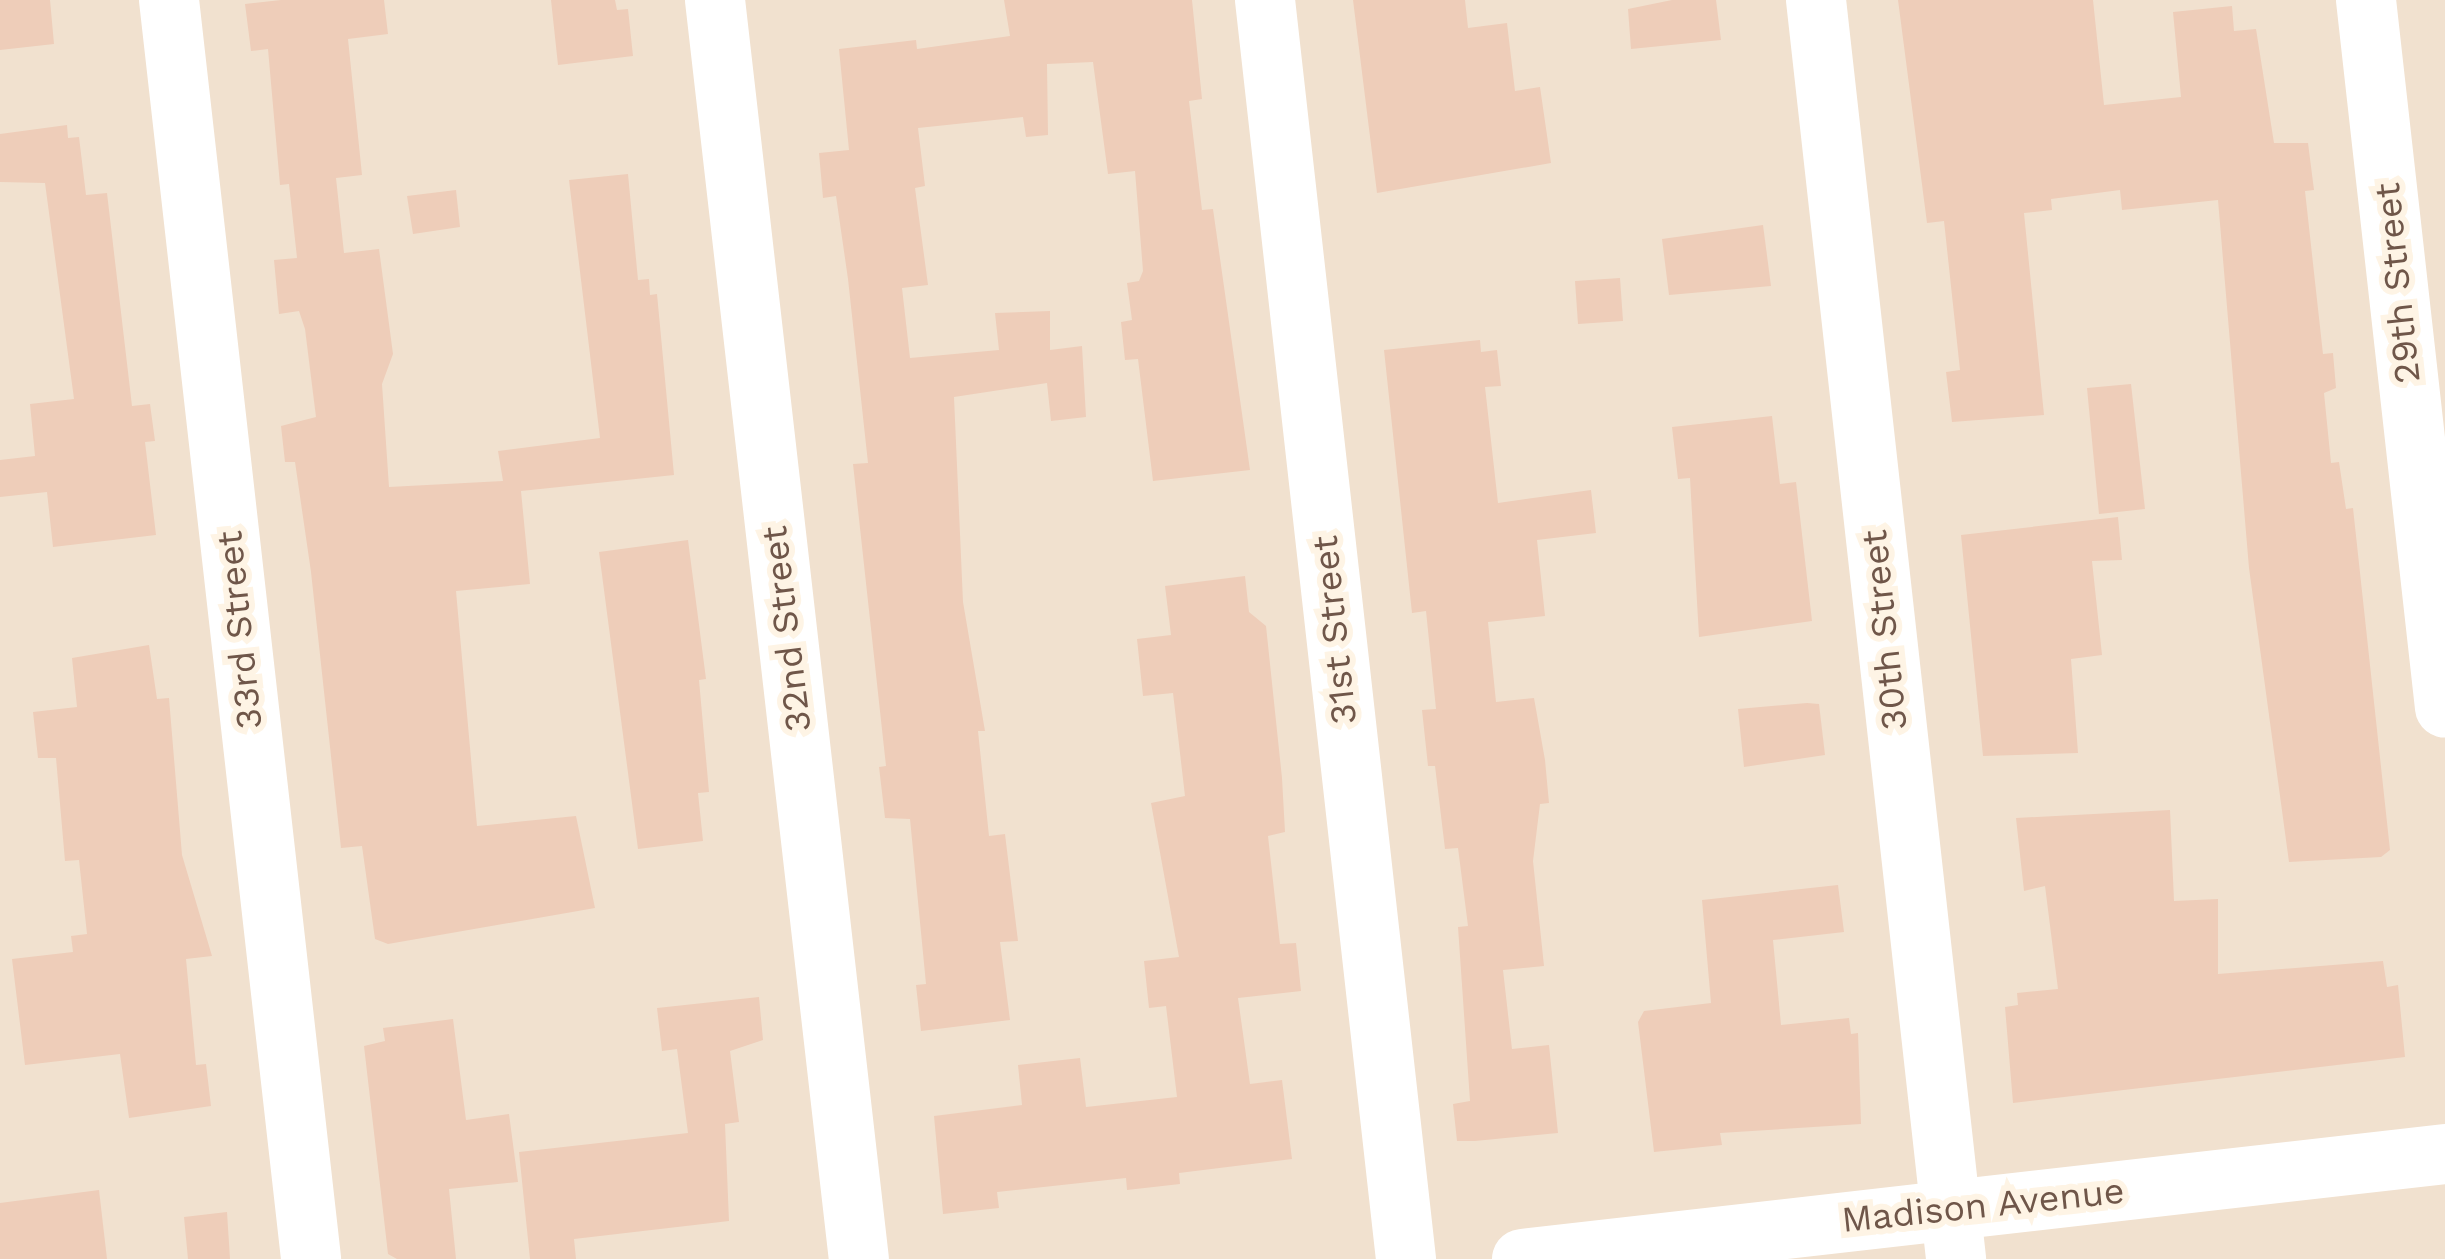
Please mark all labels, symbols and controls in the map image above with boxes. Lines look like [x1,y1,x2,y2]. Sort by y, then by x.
street label: 29th Street [2366,181,2430,385]
street label: 32nd Street [753,523,821,735]
street label: 30th Street [1853,528,1917,732]
street label: 33rd Street [208,529,272,731]
street label: 31st Street [1304,533,1366,727]
street label: Madison Avenue [1839,1170,2127,1242]

